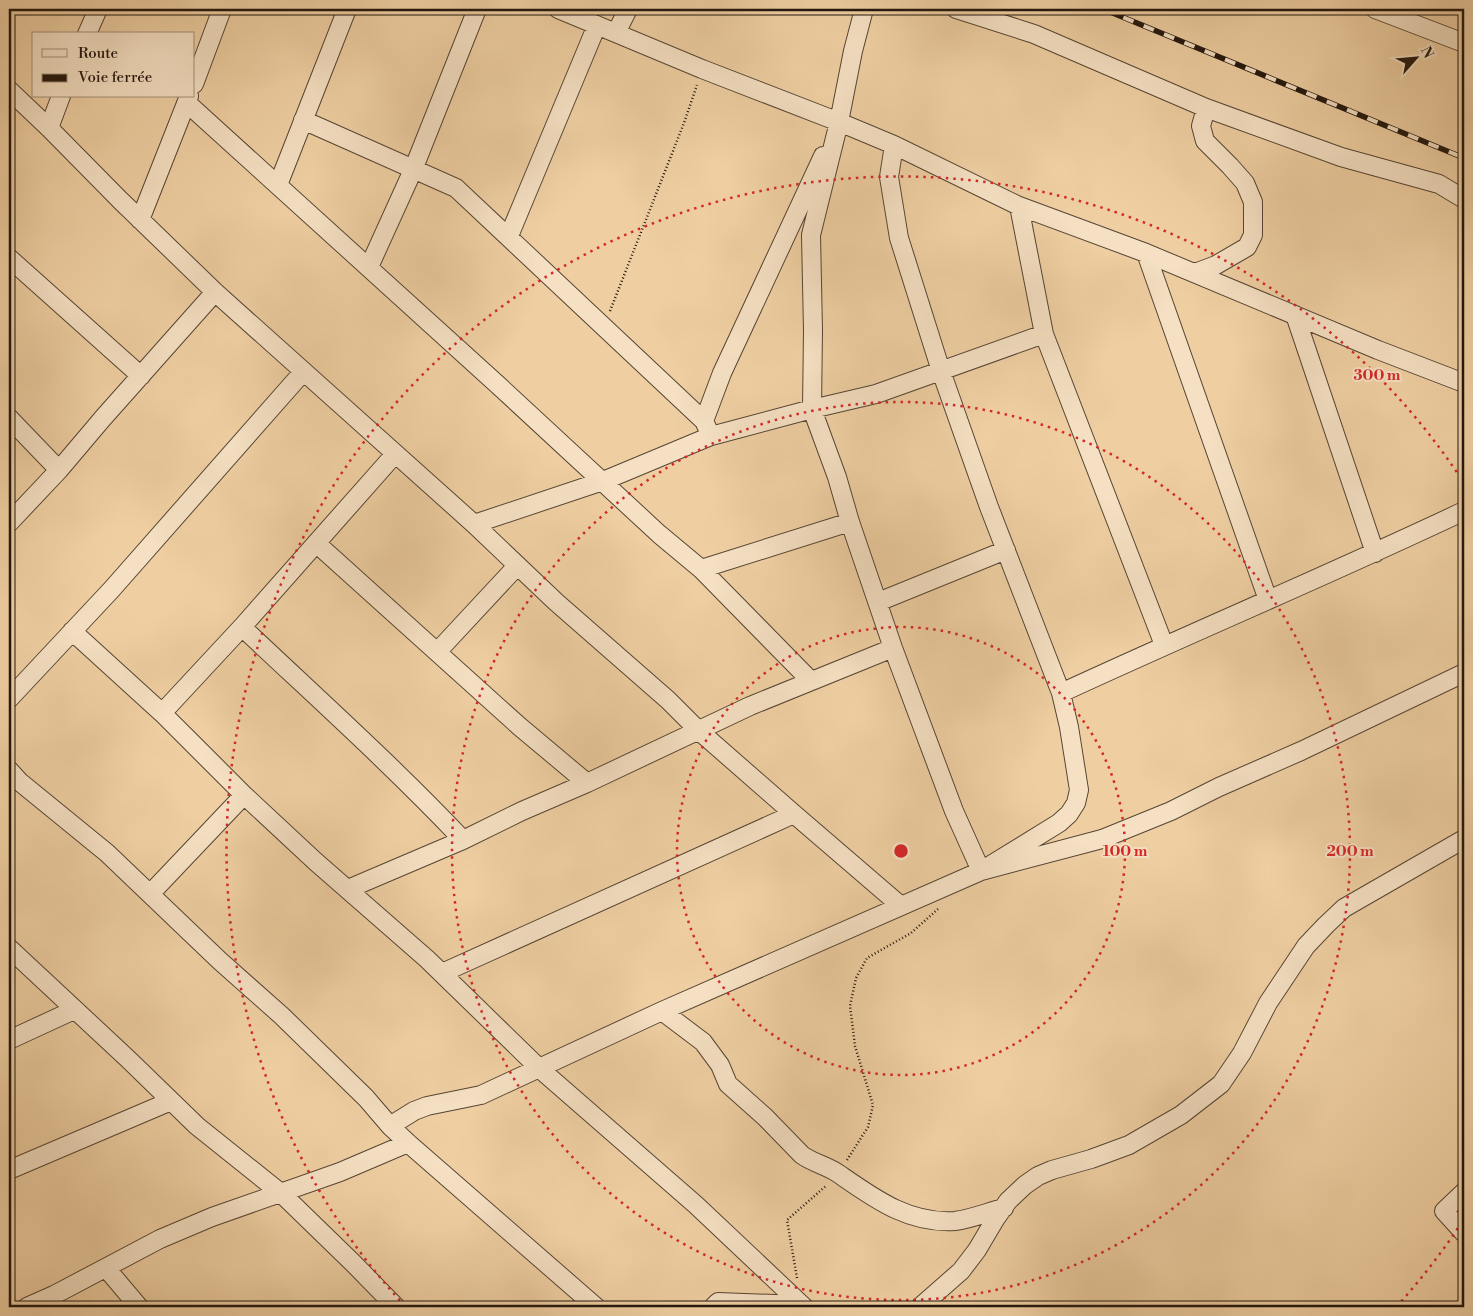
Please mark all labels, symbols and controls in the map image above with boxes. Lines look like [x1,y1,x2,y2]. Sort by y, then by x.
legend [32,32,195,98]
north arrow [1390,32,1440,82]
text: Route [78,44,118,63]
text: N [1416,44,1437,62]
text: Voie ferrée [77,68,152,87]
text: 300 m [1354,366,1401,385]
centre of rings [892,842,910,860]
text: 100 m [1103,842,1148,861]
text: 200 m [1326,842,1374,861]

